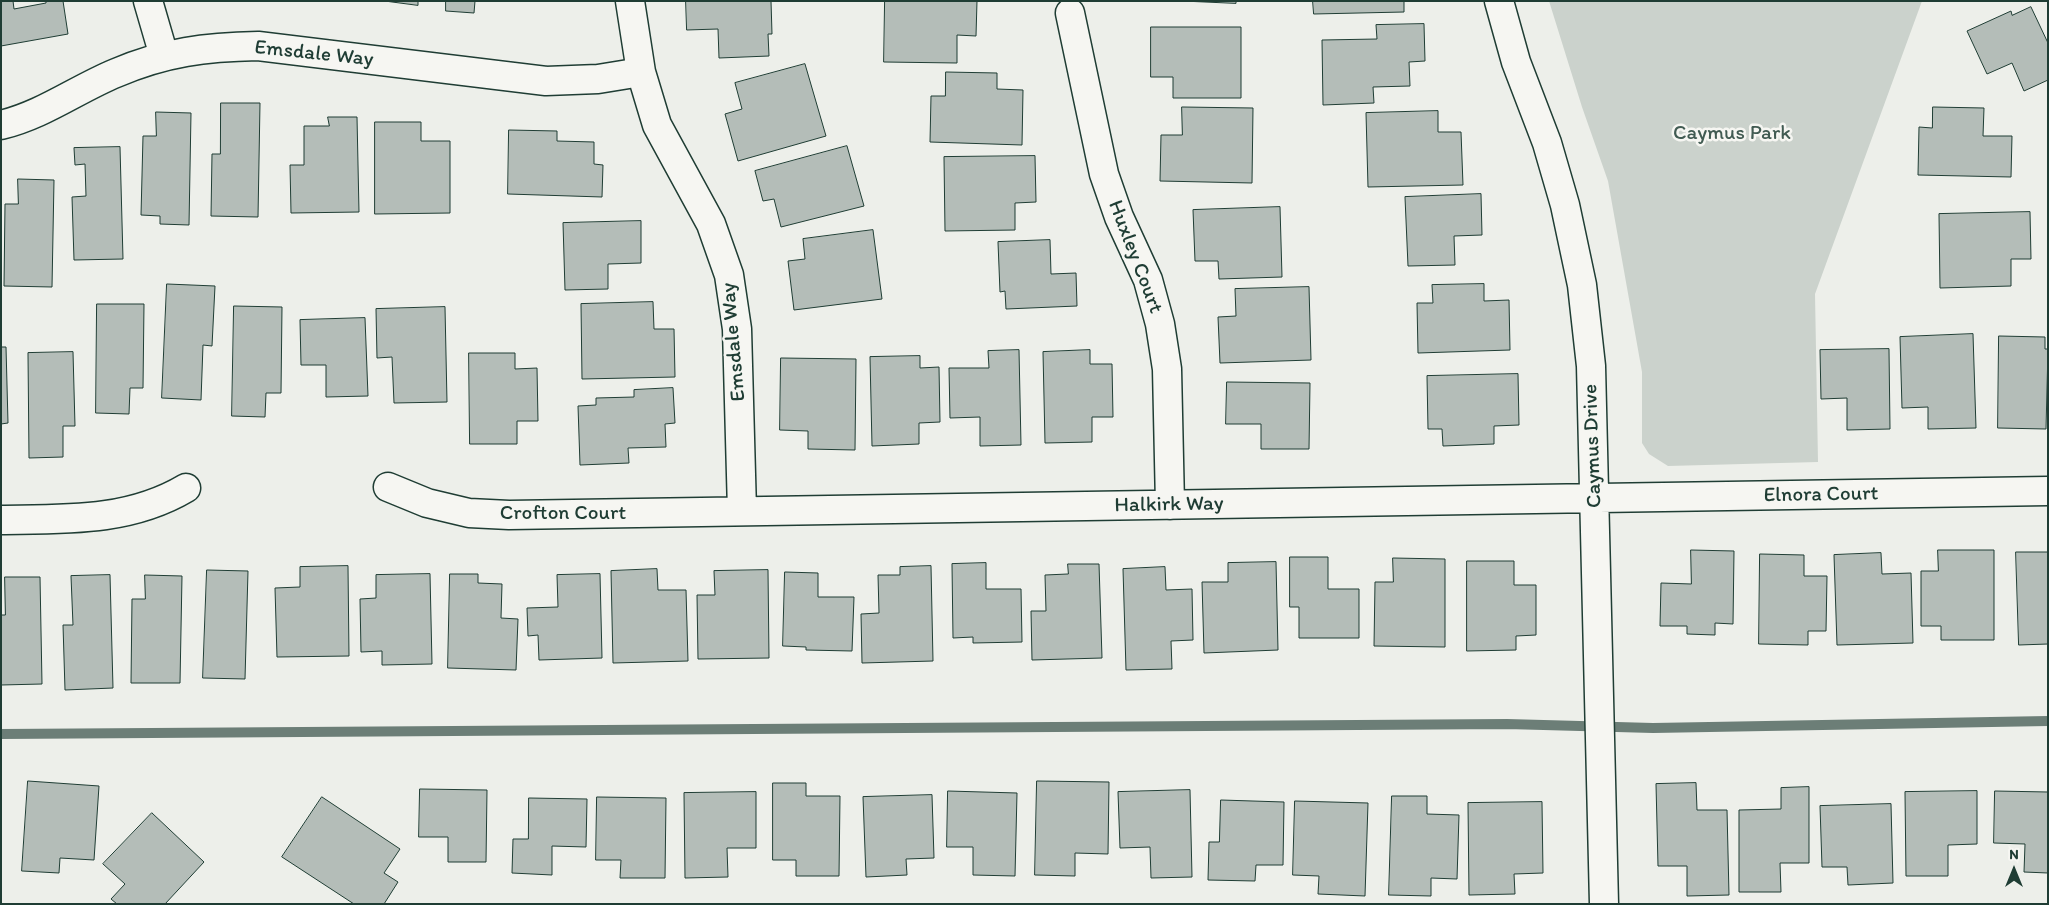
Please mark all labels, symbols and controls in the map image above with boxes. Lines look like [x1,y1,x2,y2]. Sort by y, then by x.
street label: Emsdale Way [253,35,375,73]
park label: Caymus Park [1673,121,1791,147]
street label: Huxley Court [1102,197,1168,317]
street label: Emsdale Way [716,281,752,403]
street label: Caymus Drive [1578,384,1608,508]
street label: Elnora Court [1763,481,1879,509]
street label: Halkirk Way [1114,491,1224,519]
street label: Crofton Court [500,501,626,527]
north arrow [1989,845,2039,895]
text: N [2009,846,2019,863]

